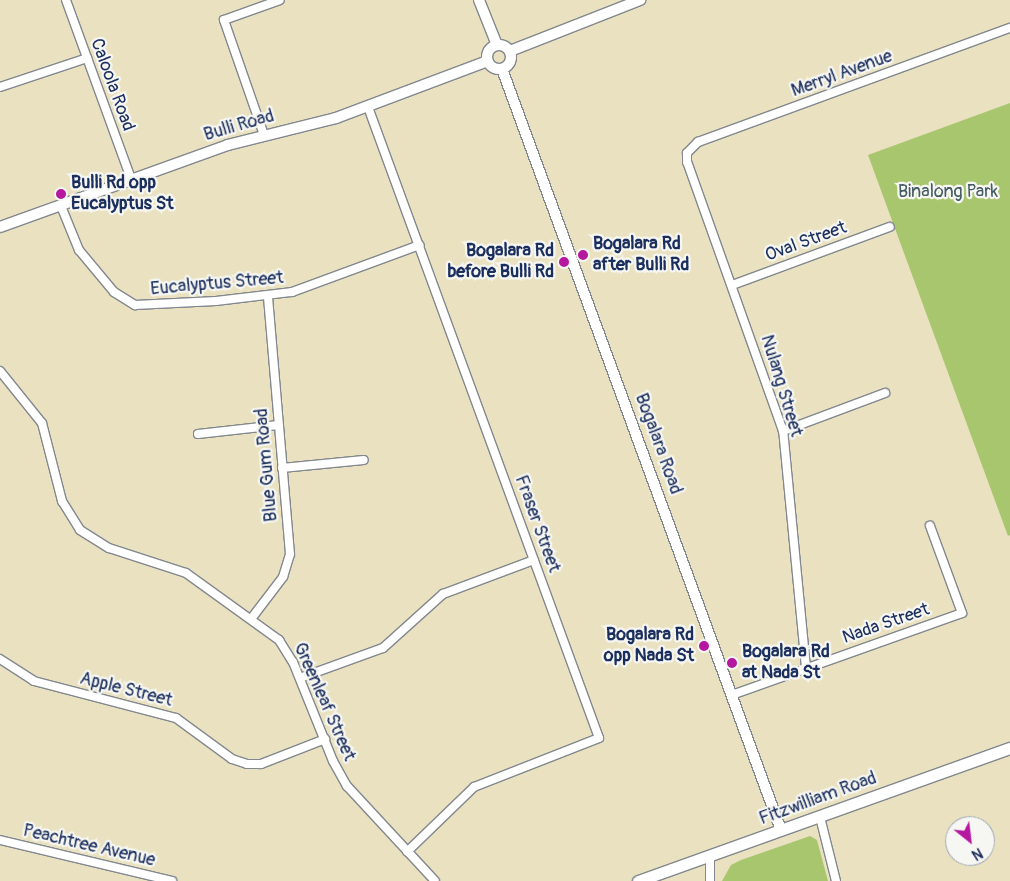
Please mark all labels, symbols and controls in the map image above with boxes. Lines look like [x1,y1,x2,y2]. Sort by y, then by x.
street label: Caloola Road [85,36,139,134]
street label: Merryl Avenue [789,46,895,102]
street label: Bulli Road [201,106,277,146]
place label: Bulli Rd opp Eucalyptus St [71,173,173,215]
park label: Binalong Park [898,181,998,203]
marker: Bulli Rd opp Eucalyptus St [55,188,67,200]
street label: Oval Street [762,217,850,267]
place label: Bogalara Rd after Bulli Rd [593,234,689,276]
place label: Bogalara Rd before Bulli Rd [447,241,554,284]
marker: Bogalara Rd after Bulli Rd [577,249,589,261]
marker: Bogalara Rd before Bulli Rd [558,256,570,268]
street label: Eucalyptus Street [150,267,284,301]
street label: Nulang Street [755,332,807,440]
street label: Bogalara Road [630,391,686,497]
street label: Blue Gum Road [251,407,283,523]
street label: Fraser Street [509,473,565,575]
street label: Nada Street [840,599,932,649]
place label: Bogalara Rd opp Nada St [604,625,694,668]
street label: Greenleaf Street [288,640,360,764]
marker: Bogalara Rd opp Nada St [698,640,710,652]
place label: Bogalara Rd at Nada St [742,642,830,684]
marker: Bogalara Rd at Nada St [726,657,738,669]
street label: Apple Street [78,668,174,712]
street label: Fitzwilliam Road [756,768,880,830]
north arrow [945,816,995,866]
street label: Peachtree Avenue [21,820,157,872]
text: N [969,844,985,863]

